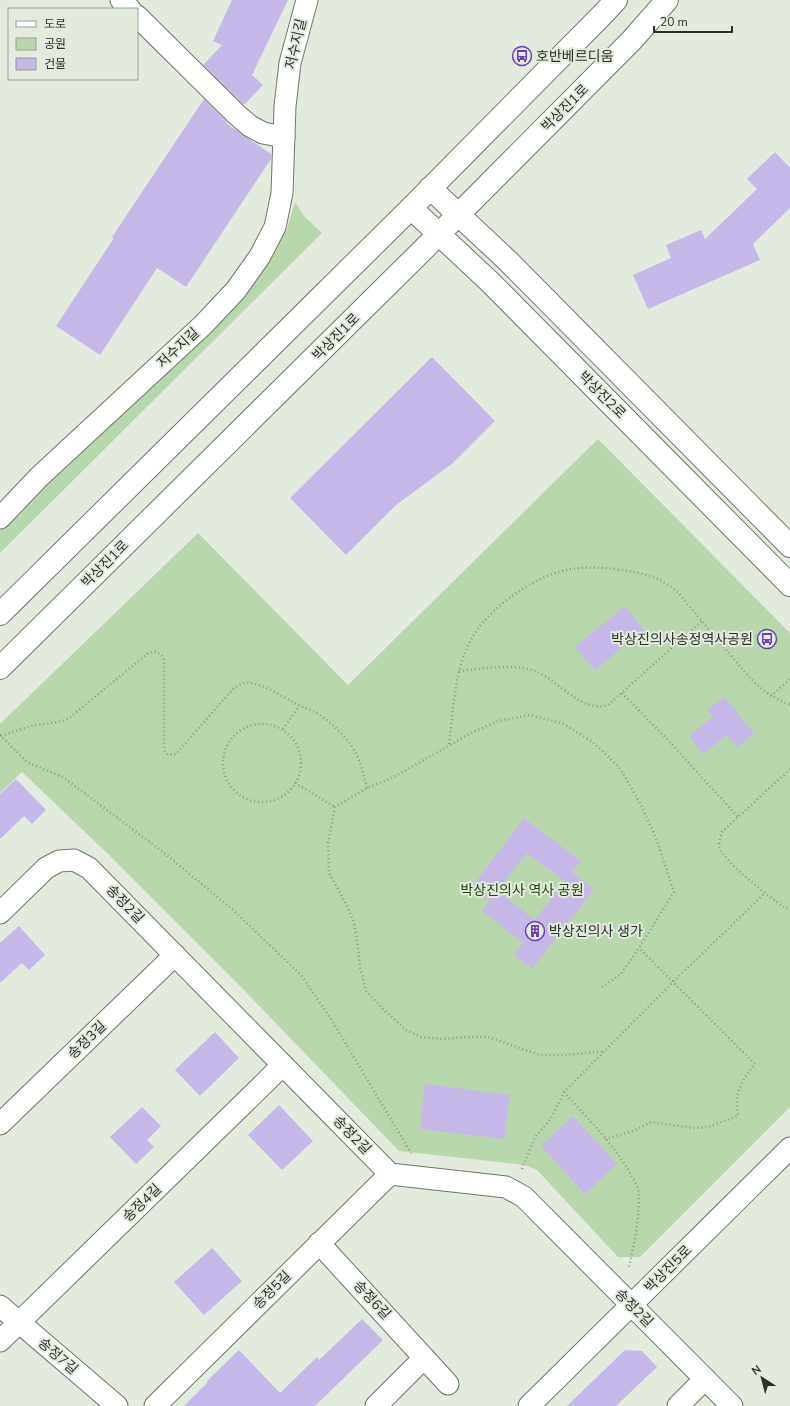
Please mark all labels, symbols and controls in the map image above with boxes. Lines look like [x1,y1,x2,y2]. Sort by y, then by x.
legend [8,8,138,80]
scale bar [654,8,732,34]
text: 20 m [660,14,688,30]
text: 도로 [44,16,66,32]
street label: 저수지길 [281,17,311,71]
text: 공원 [44,36,66,52]
bus stop icon: 호반베르디움 [511,45,533,67]
place label: 호반베르디움 [536,47,613,66]
text: 건물 [44,56,66,72]
street label: 박상진1로 [537,80,593,136]
street label: 박상진1로 [308,309,364,365]
street label: 저수지길 [153,323,203,373]
street label: 박상진2로 [574,367,630,423]
street label: 박상진1로 [77,536,133,592]
bus stop icon: 박상진의사송정역사공원 [756,628,778,650]
place label: 박상진의사송정역사공원 [611,630,753,649]
street label: 송정2길 [102,880,148,928]
park label: 박상진의사 역사 공원 [460,881,584,900]
building icon: 박상진의사 생가 [524,920,546,942]
place label: 박상진의사 생가 [549,922,643,941]
street label: 송정3길 [63,1017,111,1063]
street label: 송정2길 [329,1111,375,1159]
street label: 송정4길 [118,1180,166,1226]
street label: 박상진5로 [640,1241,696,1297]
street label: 송정5길 [249,1267,295,1313]
street label: 송정6길 [349,1276,395,1324]
street label: 송정2길 [611,1285,657,1331]
street label: 송정7길 [34,1333,82,1379]
north arrow [742,1358,782,1398]
text: N [749,1362,764,1379]

